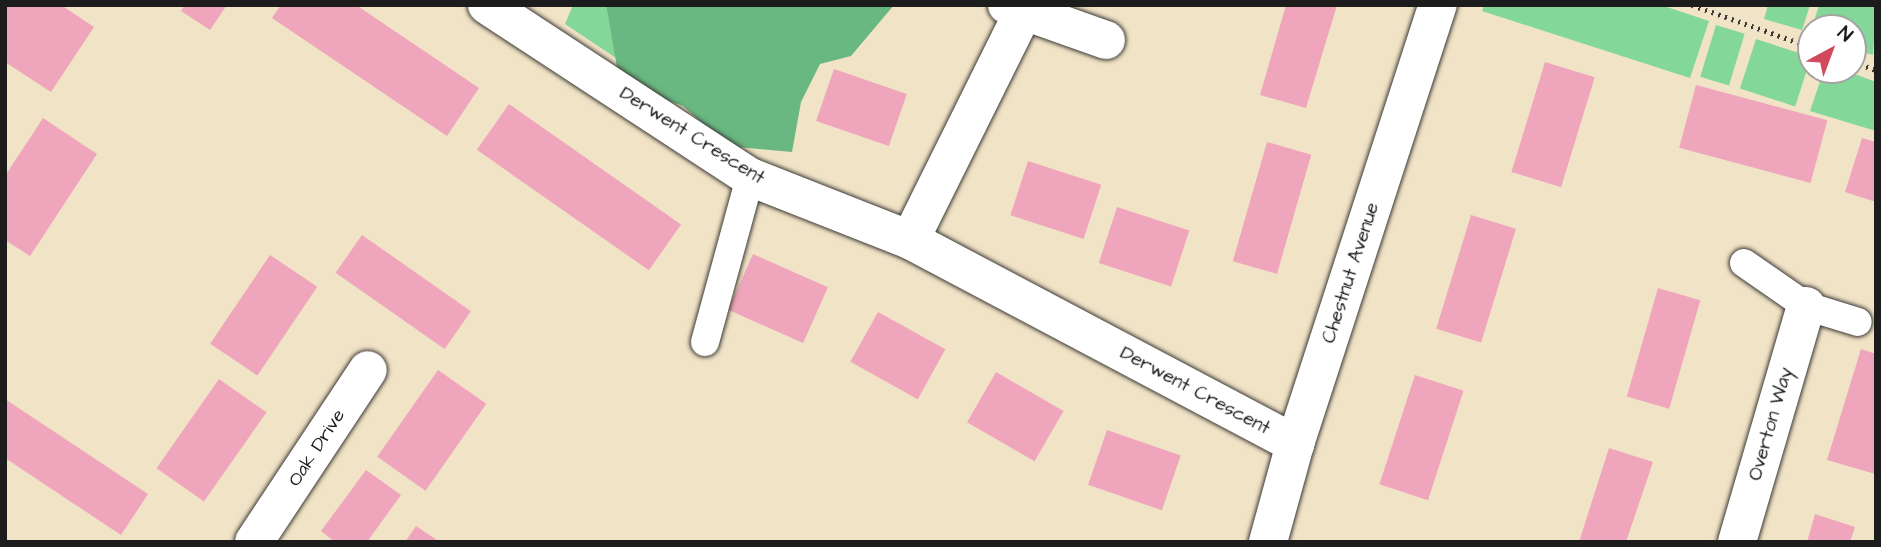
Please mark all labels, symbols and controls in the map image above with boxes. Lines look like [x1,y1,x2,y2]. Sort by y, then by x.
north arrow [1797,14,1867,84]
text: N [1831,20,1858,48]
street label: Derwent Crescent [615,82,769,190]
street label: Chestnut Avenue [1318,200,1384,346]
street label: Derwent Crescent [1116,342,1274,440]
street label: Overton Way [1744,365,1798,483]
street label: Oak Drive [284,405,350,491]

